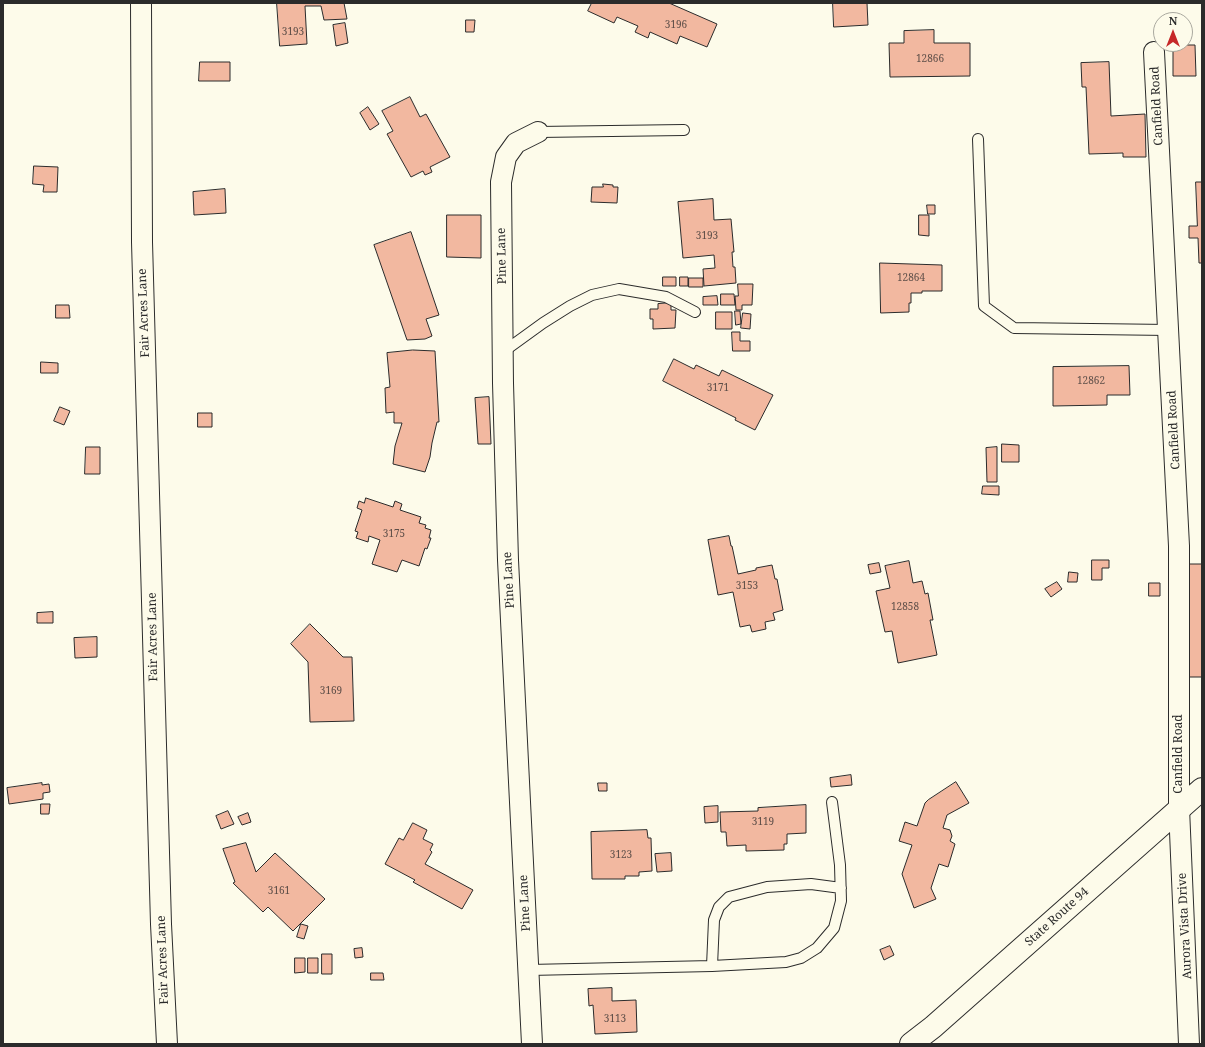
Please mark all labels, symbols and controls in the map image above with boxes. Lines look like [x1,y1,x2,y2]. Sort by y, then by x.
north arrow [1153,12,1193,52]
text: N [1169,13,1177,28]
house number: 3196 [665,19,687,31]
house number: 3193 [282,26,304,38]
house number: 12866 [916,53,944,65]
street label: Canfield Road [1148,66,1166,146]
street label: Pine Lane [494,227,510,285]
house number: 3193 [696,230,718,242]
street label: Fair Acres Lane [135,268,153,358]
house number: 12864 [897,272,925,284]
house number: 12862 [1077,375,1105,387]
house number: 3171 [707,382,729,394]
street label: Canfield Road [1165,390,1183,470]
house number: 3175 [383,528,405,540]
street label: Pine Lane [500,551,518,609]
house number: 3153 [736,580,758,592]
street label: Fair Acres Lane [145,592,161,682]
house number: 12858 [891,601,919,613]
house number: 3169 [320,685,342,697]
street label: Canfield Road [1172,714,1186,794]
house number: 3119 [752,816,774,828]
house number: 3123 [610,849,632,861]
street label: Aurora Vista Drive [1175,872,1195,980]
street label: Pine Lane [516,874,534,932]
house number: 3161 [268,885,290,897]
street label: State Route 94 [1022,885,1092,949]
street label: Fair Acres Lane [154,915,172,1005]
house number: 3113 [604,1013,626,1025]

